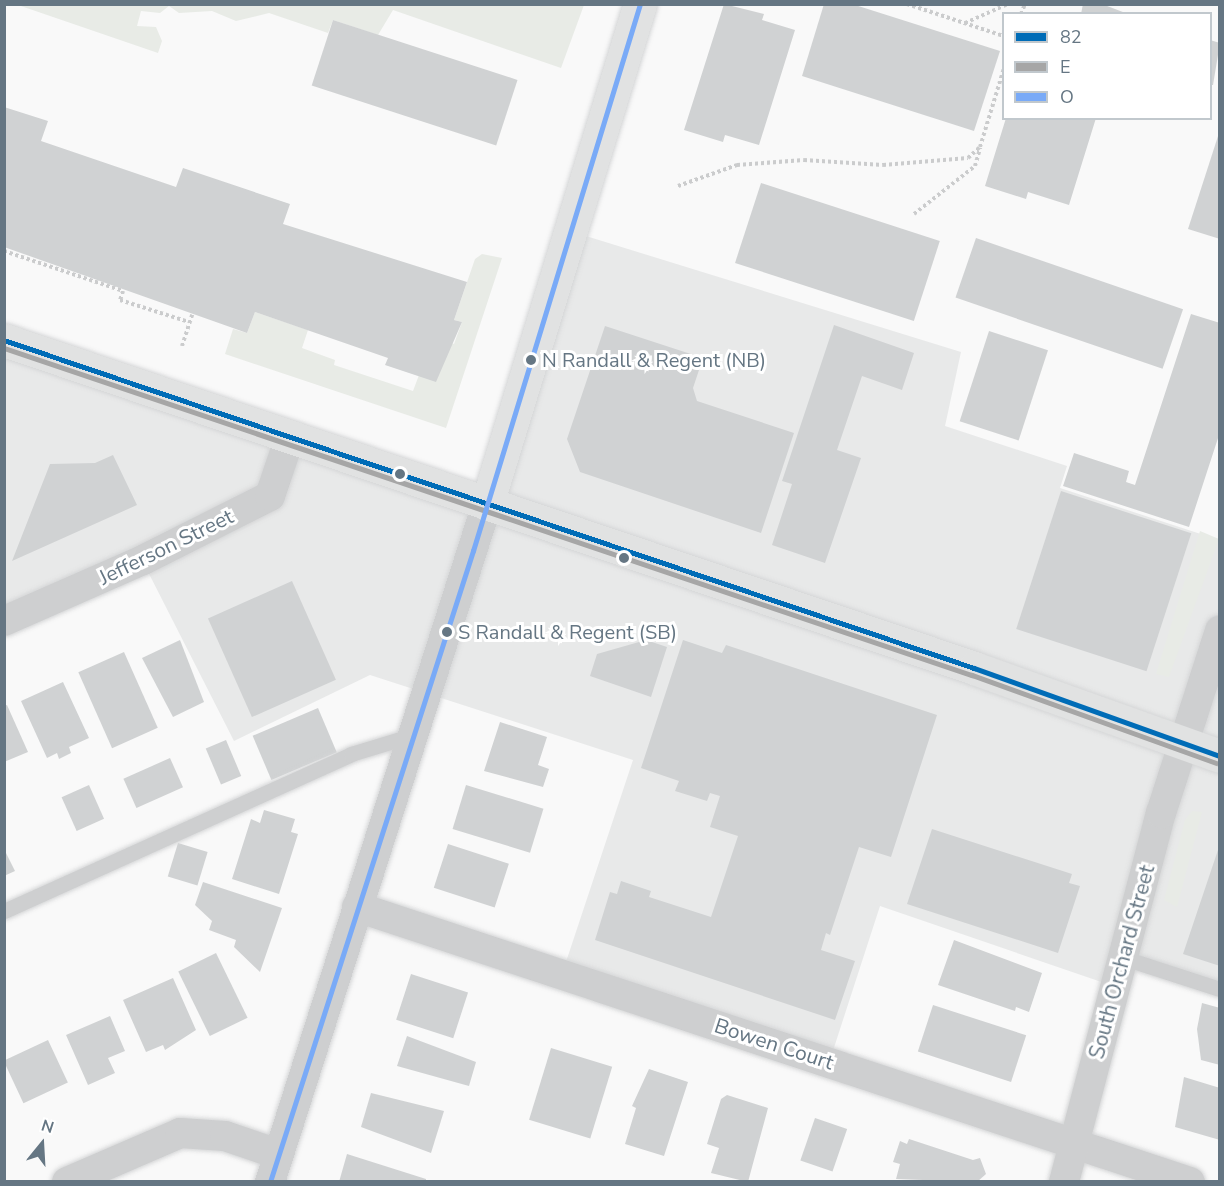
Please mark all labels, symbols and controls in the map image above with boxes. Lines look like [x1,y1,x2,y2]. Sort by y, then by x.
legend [1002,12,1212,120]
text: 82 [1060,25,1082,49]
text: E [1060,55,1071,79]
text: O [1060,85,1074,109]
place label: N Randall & Regent (NB) [542,348,766,372]
marker: N Randall & Regent (NB) [525,354,537,366]
unlabelled marker [394,468,406,480]
street label: Jefferson Street [95,504,237,590]
unlabelled marker [618,552,630,564]
place label: S Randall & Regent (SB) [458,620,677,644]
marker: S Randall & Regent (SB) [441,626,453,638]
street label: South Orchard Street [1084,862,1160,1062]
street label: Bowen Court [711,1013,837,1075]
north arrow [12,1114,72,1174]
text: N [38,1115,57,1139]

